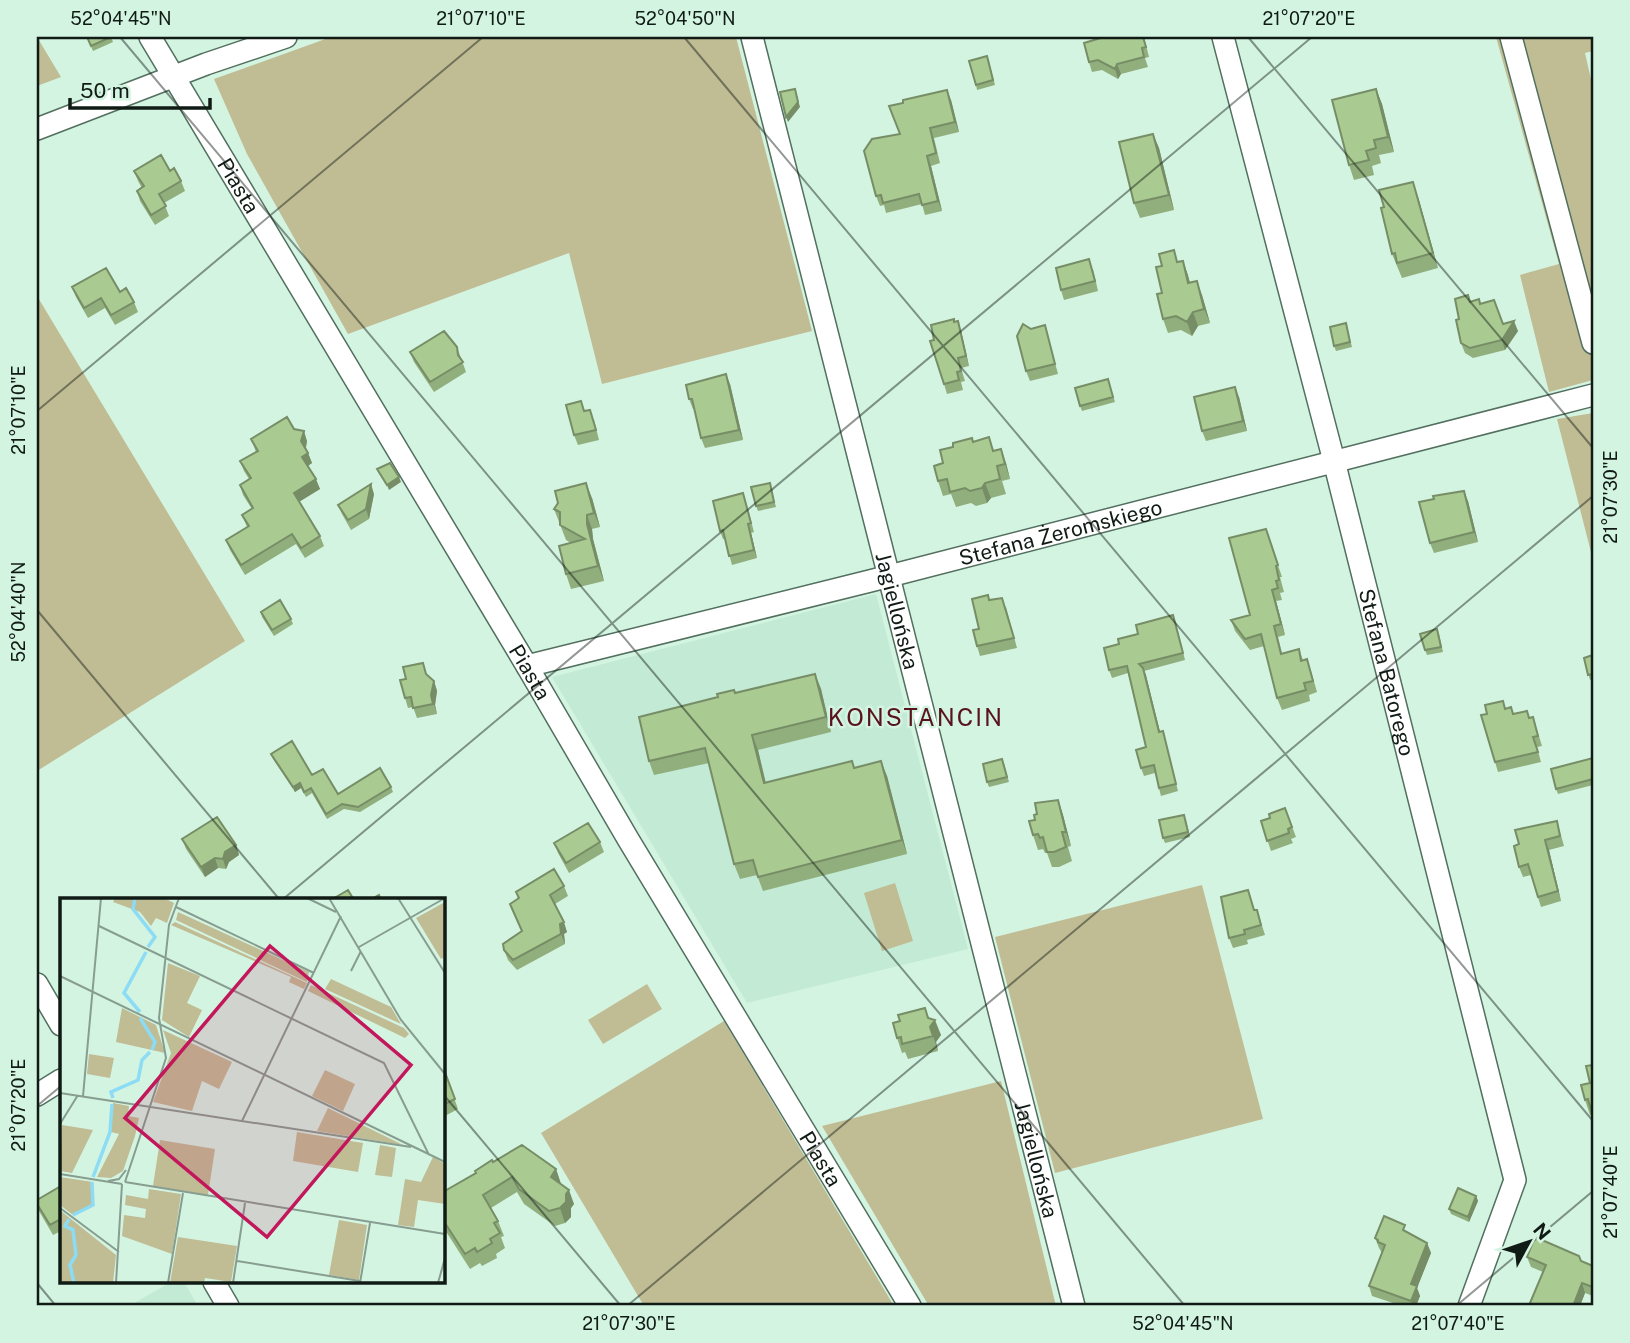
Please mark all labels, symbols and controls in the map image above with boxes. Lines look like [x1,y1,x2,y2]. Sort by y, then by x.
text: 52°04'45"N [70,8,172,29]
text: 21°07'10"E [436,8,526,29]
text: 52°04'50"N [634,8,736,29]
text: 21°07'20"E [1263,8,1355,29]
scale bar [70,66,210,110]
text: 50 m [80,78,130,103]
street label: Piasta [213,153,265,218]
text: 21°07'10"E [8,365,29,455]
text: 21°07'30"E [1600,450,1621,544]
street label: Stefana Żeromskiego [956,494,1165,570]
street label: Jagiellońska [871,550,924,672]
text: 52°04'40"N [8,562,29,662]
street label: Stefana Batorego [1354,586,1420,758]
street label: Piasta [504,639,556,704]
district label: KONSTANCIN [828,703,1004,731]
inset map [60,898,444,1284]
text: 21°07'20"E [8,1059,29,1151]
street label: Jagiellońska [1010,1098,1064,1220]
street label: Piasta [795,1126,847,1191]
text: 21°07'40"E [1600,1145,1621,1239]
north arrow [1494,1206,1564,1276]
text: N [1529,1218,1555,1244]
text: 21°07'30"E [582,1313,676,1334]
text: 52°04'45"N [1132,1313,1234,1334]
text: 21°07'40"E [1411,1313,1505,1334]

